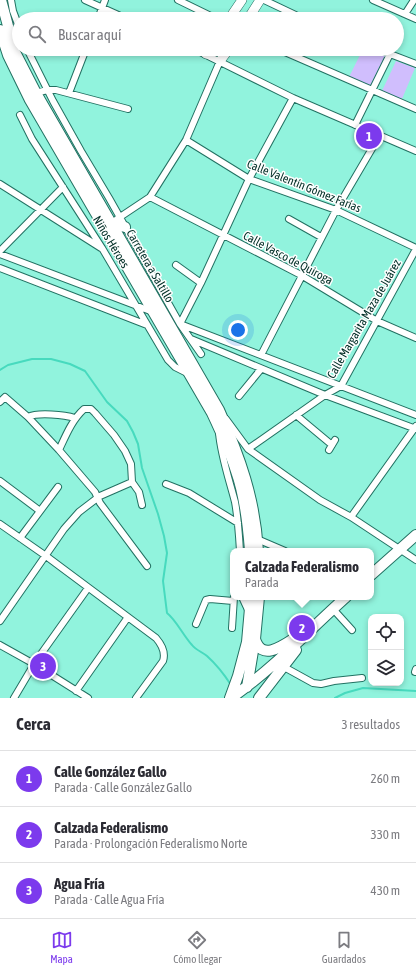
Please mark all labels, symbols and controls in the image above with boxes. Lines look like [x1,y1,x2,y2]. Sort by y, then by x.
search box [12,12,404,56]
icon: search [26,23,48,45]
text: Buscar aquí [58,26,121,43]
pin: 1 [356,121,382,151]
street label: Calle Valentín Gómez Farías [245,157,363,215]
street label: Niños Héroes [90,213,132,271]
street label: Carretera a Saltillo [123,227,177,305]
street label: Calle Vasco de Quiroga [241,228,335,288]
street label: Calle Margarita Maza de Juárez [324,256,404,381]
your location [228,320,248,340]
popup [230,548,374,600]
text: Calzada Federalismo [245,558,359,575]
text: Parada [245,575,279,590]
pin: 2 [289,613,315,643]
map controls [368,614,404,686]
button: locate [368,614,404,650]
button: layers [368,650,404,686]
pin: 3 [30,651,56,681]
text: Cerca [16,714,51,734]
text: 3 resultados [341,717,400,732]
text: Calle González Gallo [54,763,167,780]
text: 1 [26,771,32,786]
text: 260 m [371,771,400,786]
text: Parada · Calle González Gallo [54,780,192,795]
text: Calzada Federalismo [54,819,168,836]
text: 2 [26,827,32,842]
text: 330 m [371,827,400,842]
text: Parada · Prolongación Federalismo Norte [54,836,248,851]
text: Agua Fría [54,875,105,892]
text: 3 [26,883,32,898]
text: 430 m [371,883,400,898]
text: Parada · Calle Agua Fría [54,892,165,907]
tab: Mapa [50,929,73,965]
tab: Cómo llegar [173,929,222,965]
tab: Guardados [322,929,366,965]

